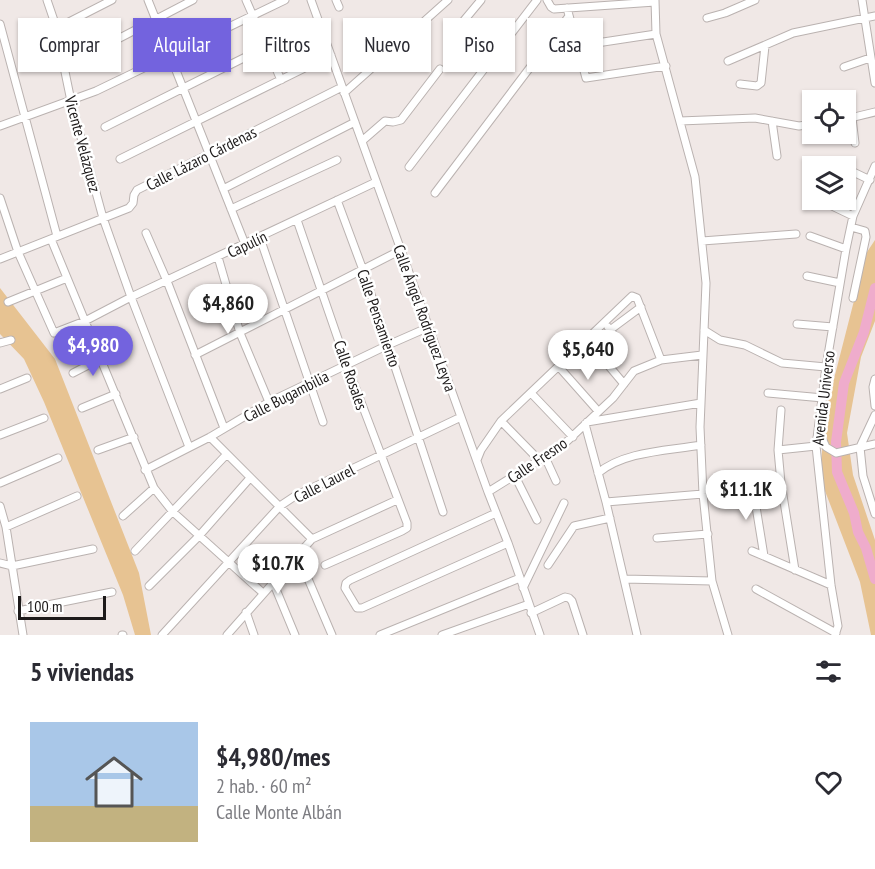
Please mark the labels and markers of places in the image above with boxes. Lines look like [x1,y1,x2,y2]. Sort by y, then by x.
pin: $4,860 [179,284,277,335]
pin: $4,980 [44,326,142,377]
pin: $5,640 [539,330,637,381]
pin: $11.1K [697,470,795,521]
pin: $10.7K [229,544,327,595]

